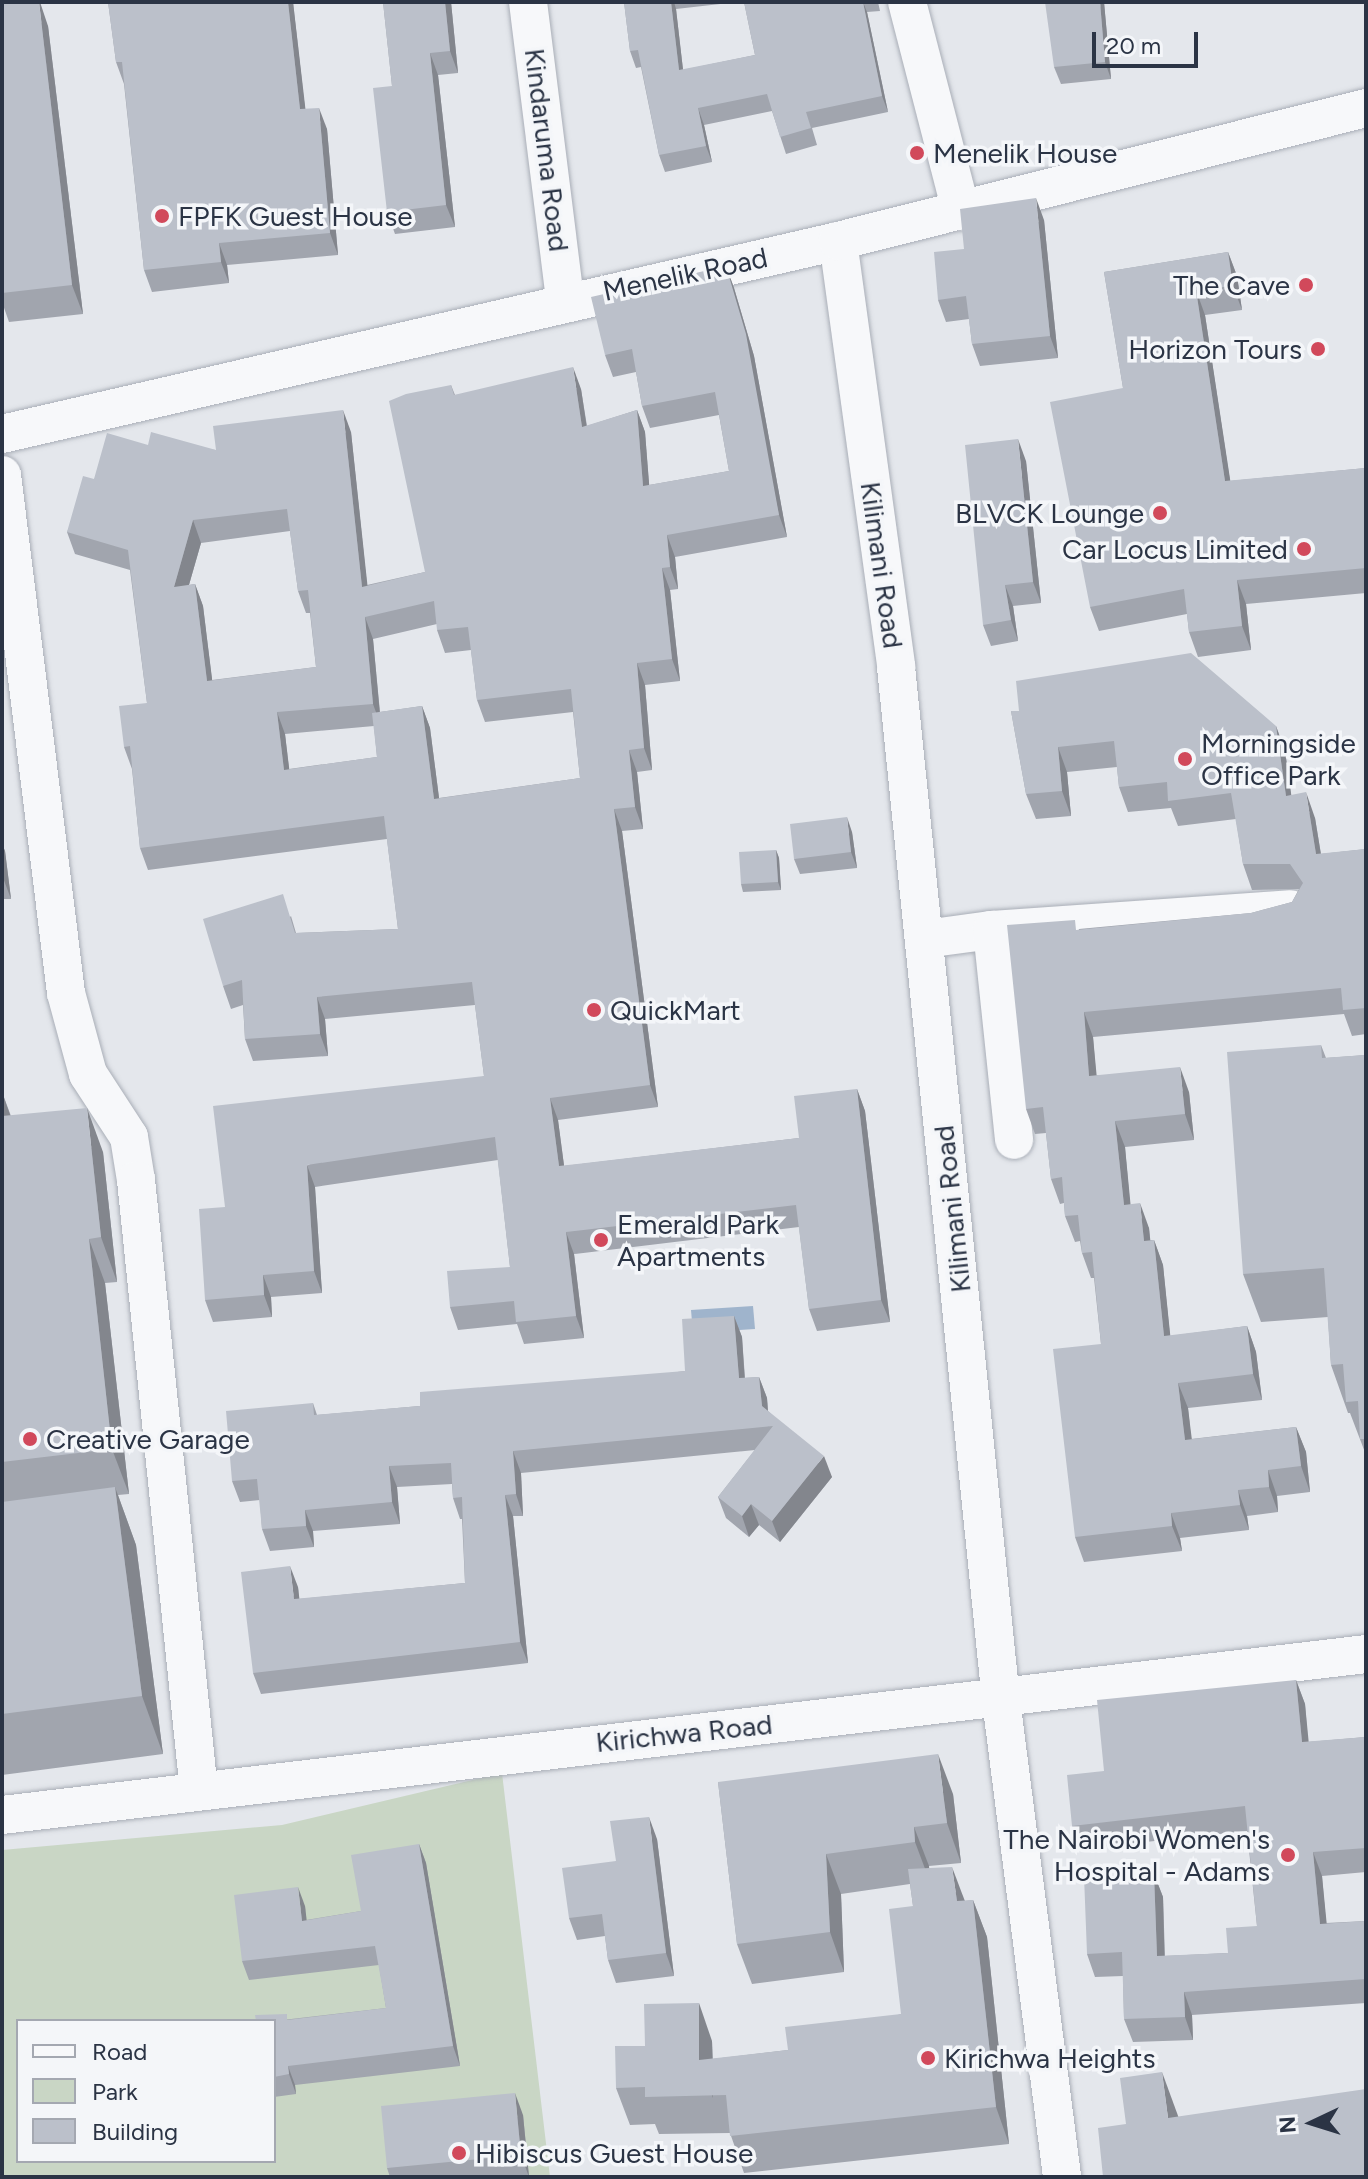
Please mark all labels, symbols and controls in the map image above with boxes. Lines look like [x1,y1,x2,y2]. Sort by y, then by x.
scale bar [1096,16,1202,66]
text: 20 m [1106,31,1161,60]
street label: Kindaruma Road [518,46,576,254]
place label: Menelik House [933,136,1117,170]
marker: Menelik House [908,144,926,162]
place label: FPFK Guest House [178,199,413,233]
marker: FPFK Guest House [153,207,171,225]
street label: Menelik Road [600,240,770,308]
place label: The Cave [1173,268,1290,302]
marker: The Cave [1297,276,1315,294]
place label: Horizon Tours [1128,332,1302,366]
marker: Horizon Tours [1309,340,1327,358]
street label: Kilimani Road [854,480,910,650]
place label: BLVCK Lounge [955,496,1144,530]
marker: BLVCK Lounge [1151,504,1169,522]
place label: Car Locus Limited [1062,532,1288,566]
marker: Car Locus Limited [1295,540,1313,558]
place label: Morningside Office Park [1201,726,1356,792]
marker: Morningside Office Park [1176,750,1194,768]
place label: QuickMart [610,993,741,1027]
marker: QuickMart [585,1001,603,1019]
street label: Kilimani Road [927,1124,977,1294]
place label: Emerald Park Apartments [617,1207,779,1273]
marker: Emerald Park Apartments [592,1231,610,1249]
place label: Creative Garage [46,1422,250,1456]
marker: Creative Garage [21,1430,39,1448]
street label: Kirichwa Road [594,1707,774,1759]
place label: The Nairobi Women's Hospital - Adams [1003,1822,1270,1888]
marker: The Nairobi Women's Hospital - Adams [1277,1844,1299,1866]
legend [16,2019,276,2163]
text: Road [92,2037,147,2066]
place label: Kirichwa Heights [944,2041,1155,2075]
marker: Kirichwa Heights [919,2049,937,2067]
text: Park [92,2077,138,2106]
north arrow [1272,2083,1352,2163]
text: N [1273,2115,1302,2134]
text: Building [92,2117,178,2146]
place label: Hibiscus Guest House [475,2136,753,2170]
marker: Hibiscus Guest House [450,2144,468,2162]

